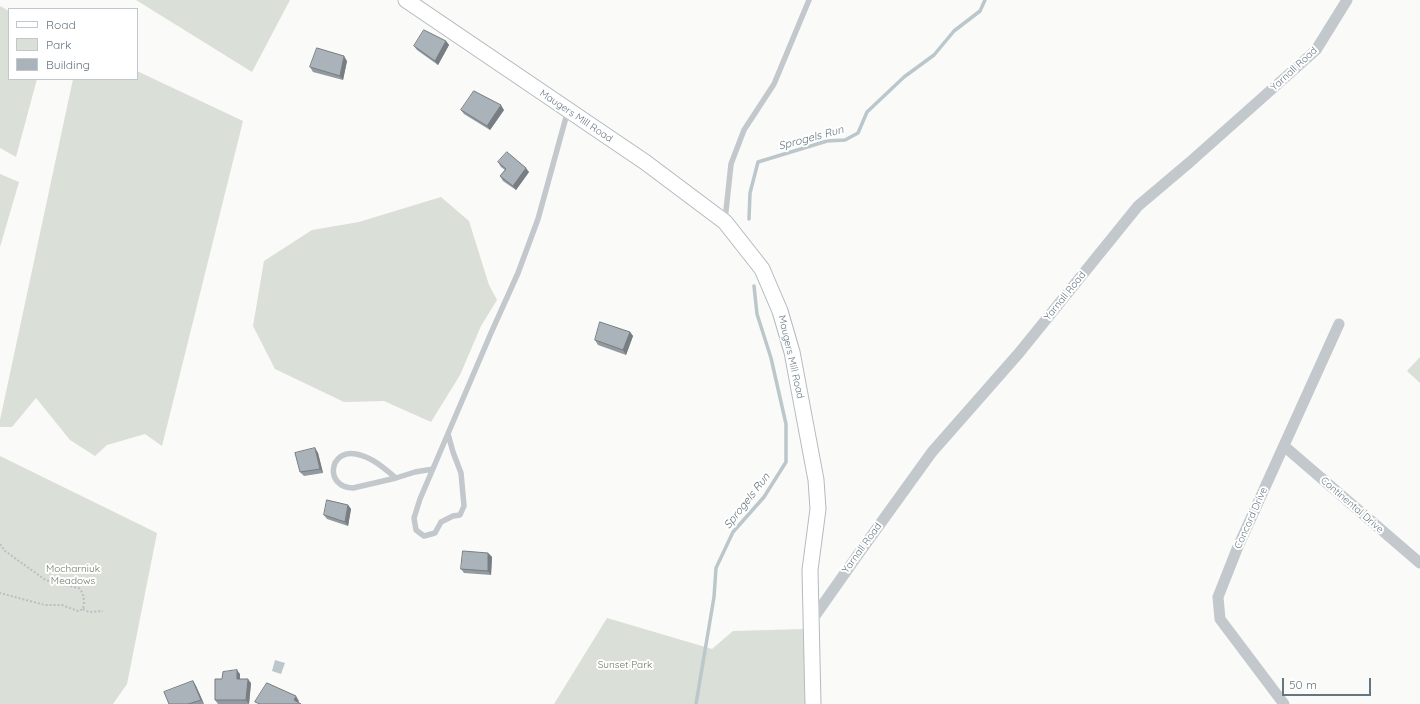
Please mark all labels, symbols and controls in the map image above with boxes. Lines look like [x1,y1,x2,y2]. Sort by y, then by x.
legend [8,8,138,80]
text: Road [46,17,76,32]
text: Park [46,37,71,52]
street label: Yarnall Road [1268,44,1320,94]
text: Building [46,57,90,72]
street label: Maugers Mill Road [537,87,615,145]
water label: Sprogels Run [777,123,845,153]
street label: Yarnall Road [1042,269,1088,323]
street label: Maugers Mill Road [776,314,806,400]
water label: Sprogels Run [721,471,773,531]
street label: Continental Drive [1318,474,1386,536]
street label: Concord Drive [1232,485,1270,551]
street label: Yarnall Road [840,521,884,575]
park label: Mocharniuk Meadows [46,563,100,586]
park label: Sunset Park [598,659,652,671]
scale bar [1284,670,1373,696]
text: 50 m [1289,677,1317,692]

